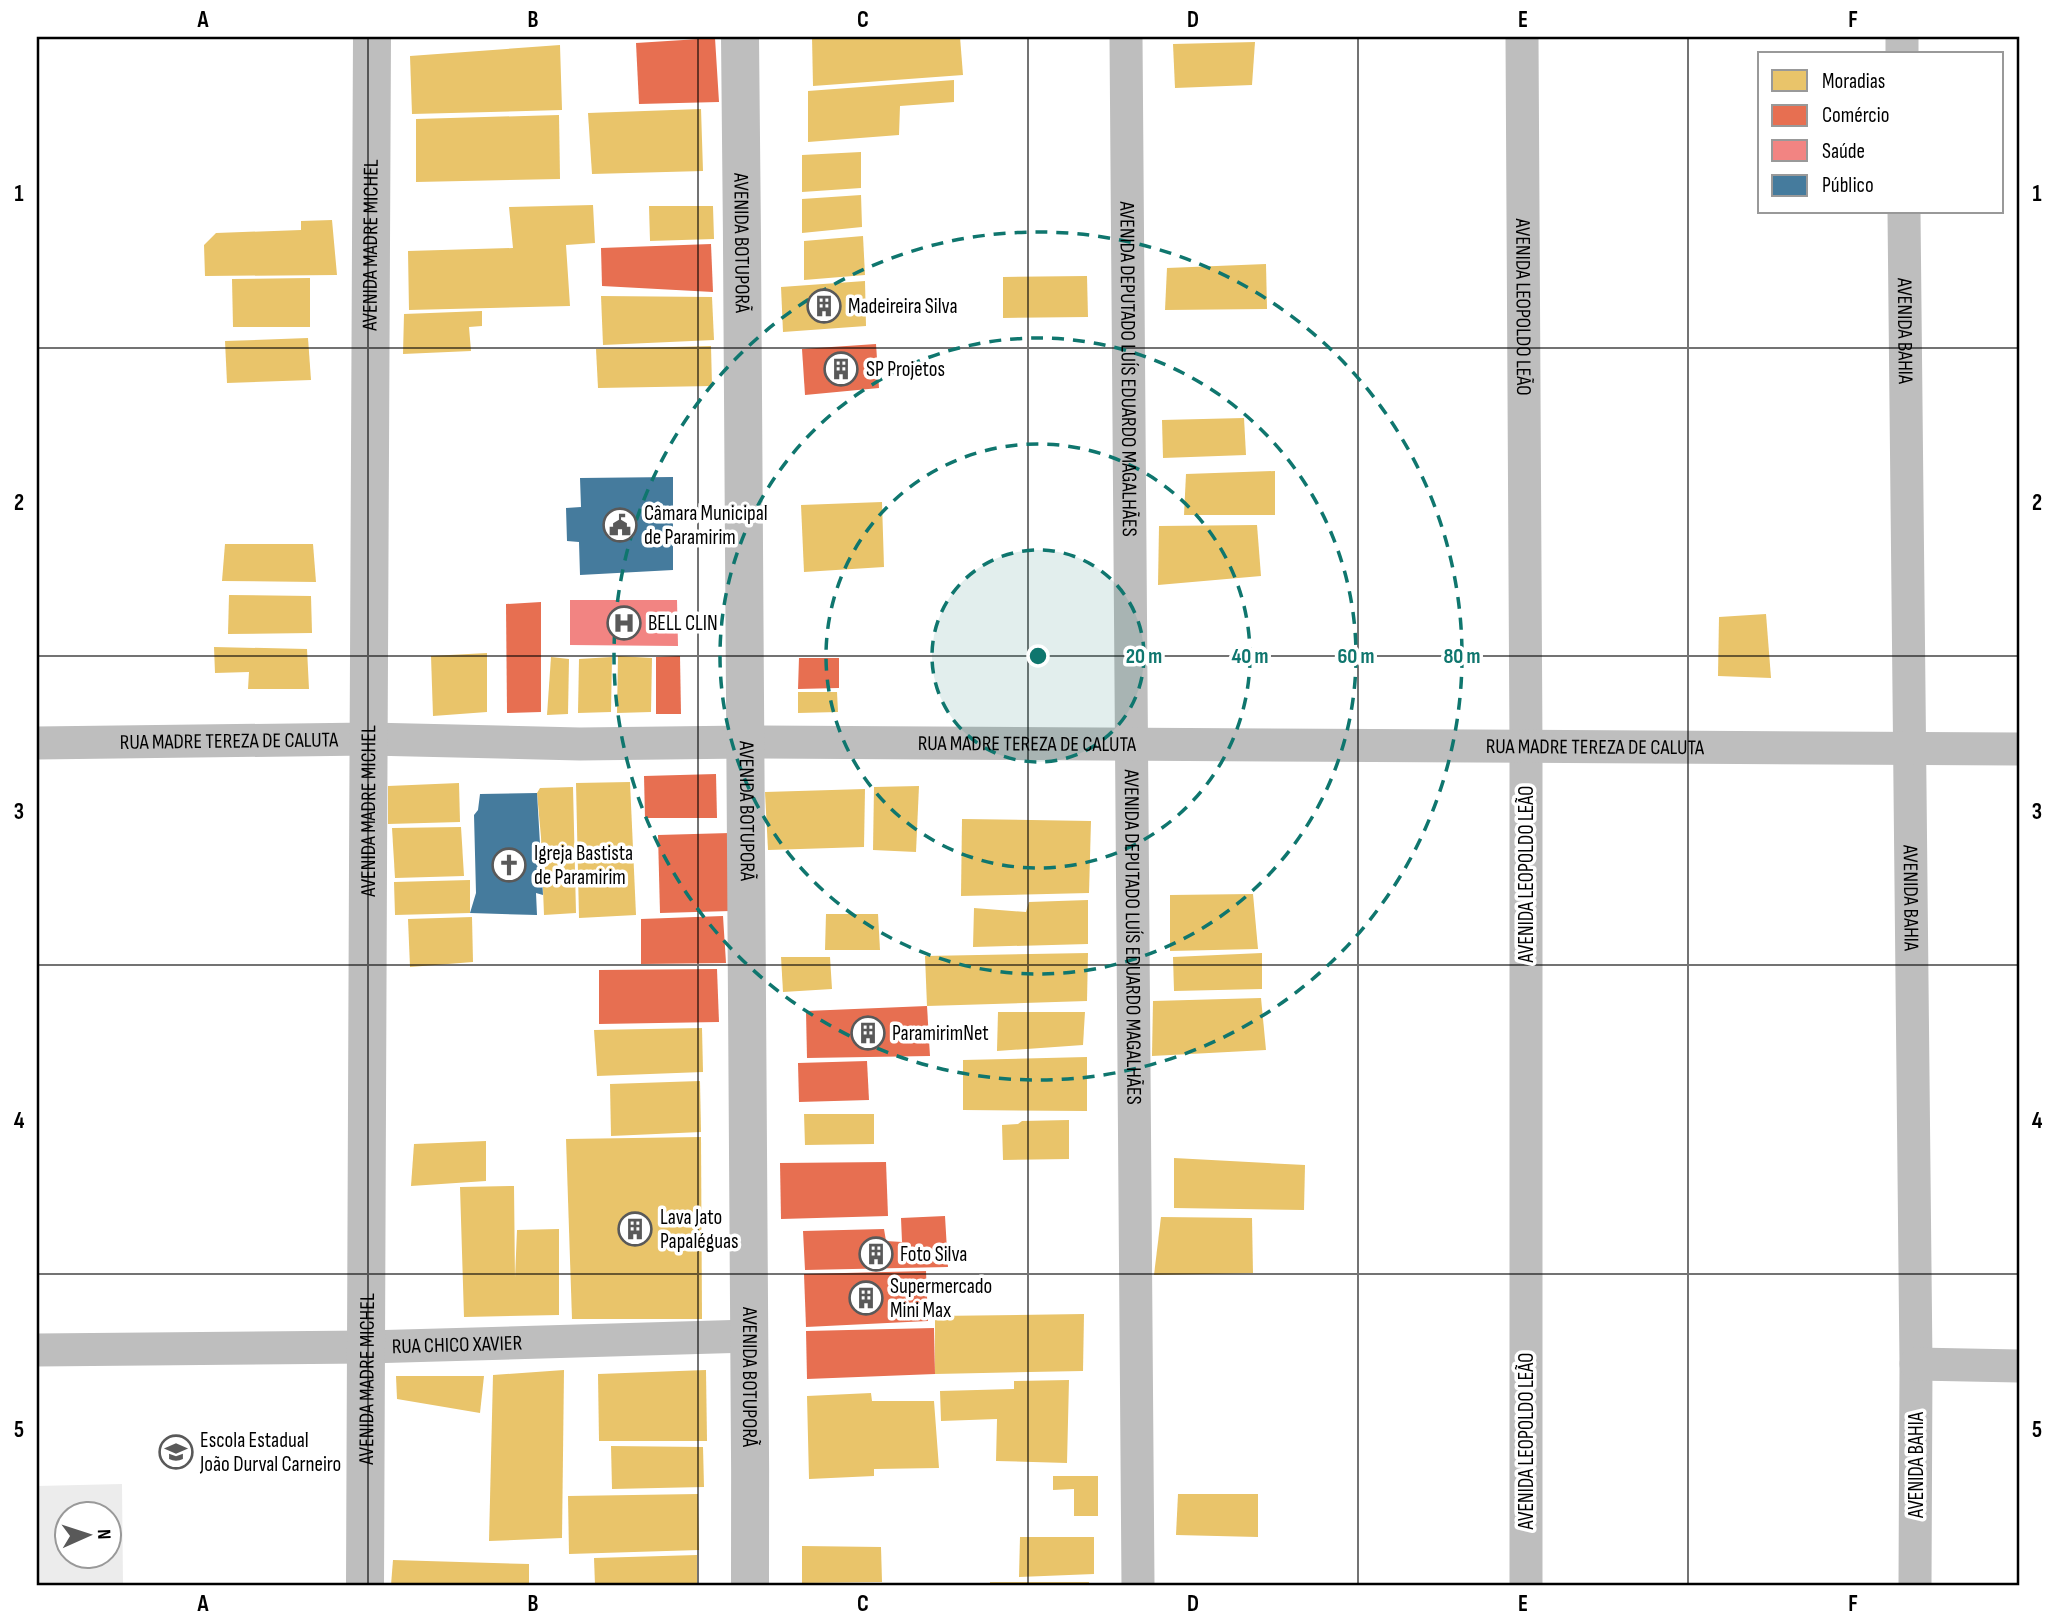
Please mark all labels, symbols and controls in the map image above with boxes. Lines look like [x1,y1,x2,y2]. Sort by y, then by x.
text: A [197,6,210,34]
text: B [528,6,539,34]
text: C [857,6,869,34]
text: D [1187,6,1199,34]
text: E [1518,6,1528,34]
text: F [1848,6,1858,34]
legend [1758,52,2004,214]
text: Moradias [1822,69,1885,94]
text: Comércio [1822,103,1889,128]
text: Saúde [1822,139,1865,164]
street label: AVENIDA MADRE MICHEL [357,159,383,332]
street label: AVENIDA BOTUPORÃ [729,172,755,314]
text: Público [1822,173,1874,198]
text: 1 [14,180,24,208]
text: 1 [2032,180,2042,208]
street label: AVENIDA DEPUTADO LUÍS EDUARDO MAGALHÃES [1115,200,1142,537]
street label: AVENIDA LEOPOLDO LEÃO [1511,217,1537,396]
street label: AVENIDA BAHIA [1892,277,1918,385]
building icon: Madeireira Silva [805,287,843,325]
place label: Madeireira Silva [848,294,958,319]
building icon: SP Projetos [822,350,860,388]
place label: SP Projetos [866,357,945,382]
text: 2 [14,489,24,517]
text: 2 [2032,489,2042,517]
place label: Câmara Municipal de Paramirim [644,501,768,550]
public building icon: Câmara Municipal de Paramirim [601,506,639,544]
hospital icon: BELL CLIN [605,604,643,642]
place label: BELL CLIN [648,611,718,636]
centre of rings [1026,644,1050,668]
text: 20 m [1126,644,1162,669]
text: 40 m [1232,644,1268,669]
text: 60 m [1337,644,1375,669]
text: 80 m [1443,644,1481,669]
street label: AVENIDA MADRE MICHEL [356,725,381,898]
street label: RUA MADRE TEREZA DE CALUTA [120,727,339,755]
street label: RUA MADRE TEREZA DE CALUTA [918,730,1137,757]
street label: RUA MADRE TEREZA DE CALUTA [1486,734,1705,760]
street label: AVENIDA BOTUPORÃ [734,740,760,882]
street label: AVENIDA DEPUTADO LUÍS EDUARDO MAGALHÃES [1119,768,1147,1105]
street label: AVENIDA LEOPOLDO LEÃO [1514,786,1539,963]
text: 3 [14,798,24,826]
text: 3 [2032,798,2042,826]
place label: Igreja Bastista de Paramirim [534,841,633,890]
street label: AVENIDA BAHIA [1898,844,1924,952]
church icon: Igreja Bastista de Paramirim [490,846,528,884]
building icon: ParamirimNet [849,1014,887,1052]
place label: ParamirimNet [892,1021,989,1046]
text: 4 [14,1107,25,1135]
text: 4 [2032,1107,2043,1135]
place label: Lava Jato Papaléguas [660,1205,739,1254]
building icon: Lava Jato Papaléguas [616,1210,654,1248]
building icon: Foto Silva [857,1235,895,1273]
place label: Foto Silva [900,1242,967,1267]
place label: Supermercado Mini Max [890,1274,992,1323]
building icon: Supermercado Mini Max [847,1279,885,1317]
street label: AVENIDA MADRE MICHEL [354,1293,379,1466]
street label: AVENIDA BOTUPORÃ [737,1306,763,1448]
street label: RUA CHICO XAVIER [391,1330,523,1359]
street label: AVENIDA LEOPOLDO LEÃO [1514,1353,1539,1530]
street label: AVENIDA BAHIA [1904,1411,1929,1519]
text: 5 [14,1416,24,1444]
text: 5 [2032,1416,2042,1444]
place label: Escola Estadual João Durval Carneiro [199,1428,341,1477]
school or university icon: Escola Estadual João Durval Carneiro [157,1433,195,1471]
north arrow [52,1500,122,1570]
text: N [92,1529,115,1540]
text: A [197,1590,210,1618]
text: B [528,1590,539,1618]
text: C [857,1590,869,1618]
text: D [1187,1590,1199,1618]
text: E [1518,1590,1528,1618]
text: F [1848,1590,1858,1618]

